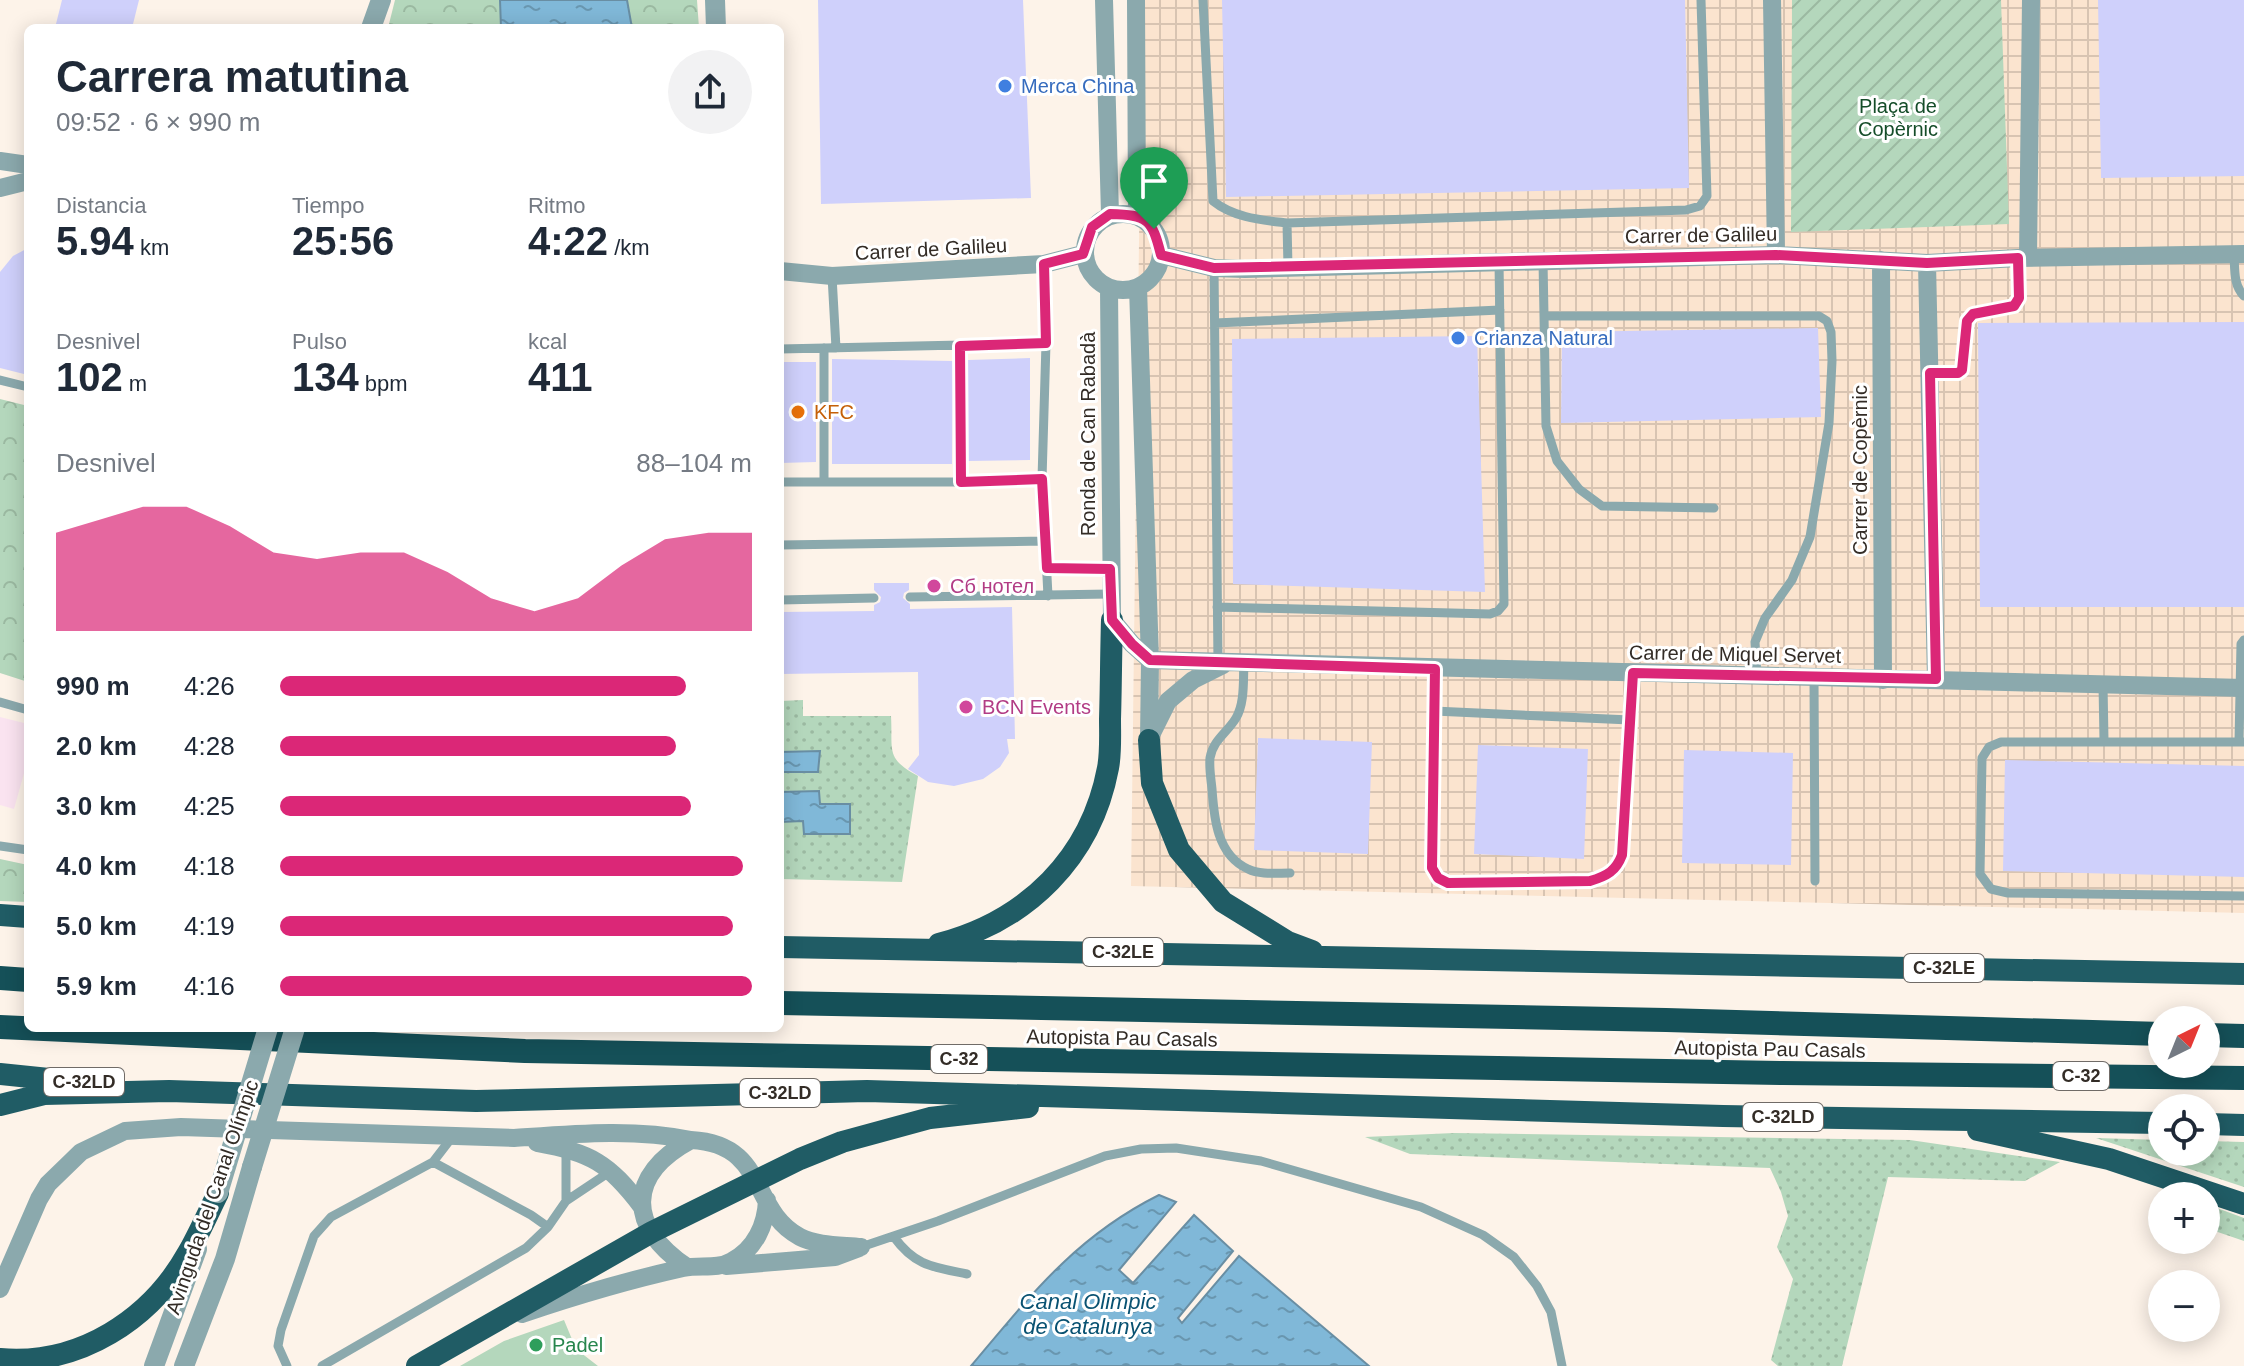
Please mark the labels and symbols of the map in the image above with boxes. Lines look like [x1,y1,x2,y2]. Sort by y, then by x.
place label: Merca China [1021,75,1135,97]
marker: Merca China [996,77,1014,95]
park label: Plaça de Copèrnic [1858,95,1938,140]
pin [1120,147,1188,229]
street label: Carrer de Galileu [1625,223,1777,247]
street label: Carrer de Galileu [854,234,1008,264]
place label: Crianza Natural [1474,327,1613,349]
marker: Crianza Natural [1449,329,1467,347]
street label: Ronda de Can Rabadà [1077,331,1099,536]
street label: Carrer de Copèrnic [1849,385,1871,555]
place label: KFC [814,401,854,423]
marker: KFC [789,403,807,421]
place label: Сб нотел [950,575,1034,597]
marker: Сб нотел [925,577,943,595]
street label: Carrer de Miquel Servet [1629,641,1842,667]
place label: BCN Events [982,696,1091,718]
marker: BCN Events [957,698,975,716]
road number: C-32LE [1083,938,1163,966]
road number: C-32LE [1904,954,1984,982]
north arrow [2148,1006,2220,1078]
street label: Autopista Pau Casals [1026,1025,1218,1051]
street label: Autopista Pau Casals [1674,1036,1866,1062]
road number: C-32 [931,1045,987,1073]
road number: C-32 [2053,1062,2109,1090]
road number: C-32LD [44,1068,124,1096]
street label: Avinguda del Canal Olímpic [161,1077,263,1317]
road number: C-32LD [740,1079,820,1107]
road number: C-32LD [1743,1103,1823,1131]
water label: Canal Olimpic de Catalunya [1020,1289,1156,1339]
place label: Padel [552,1334,603,1356]
marker: Padel [527,1336,545,1354]

